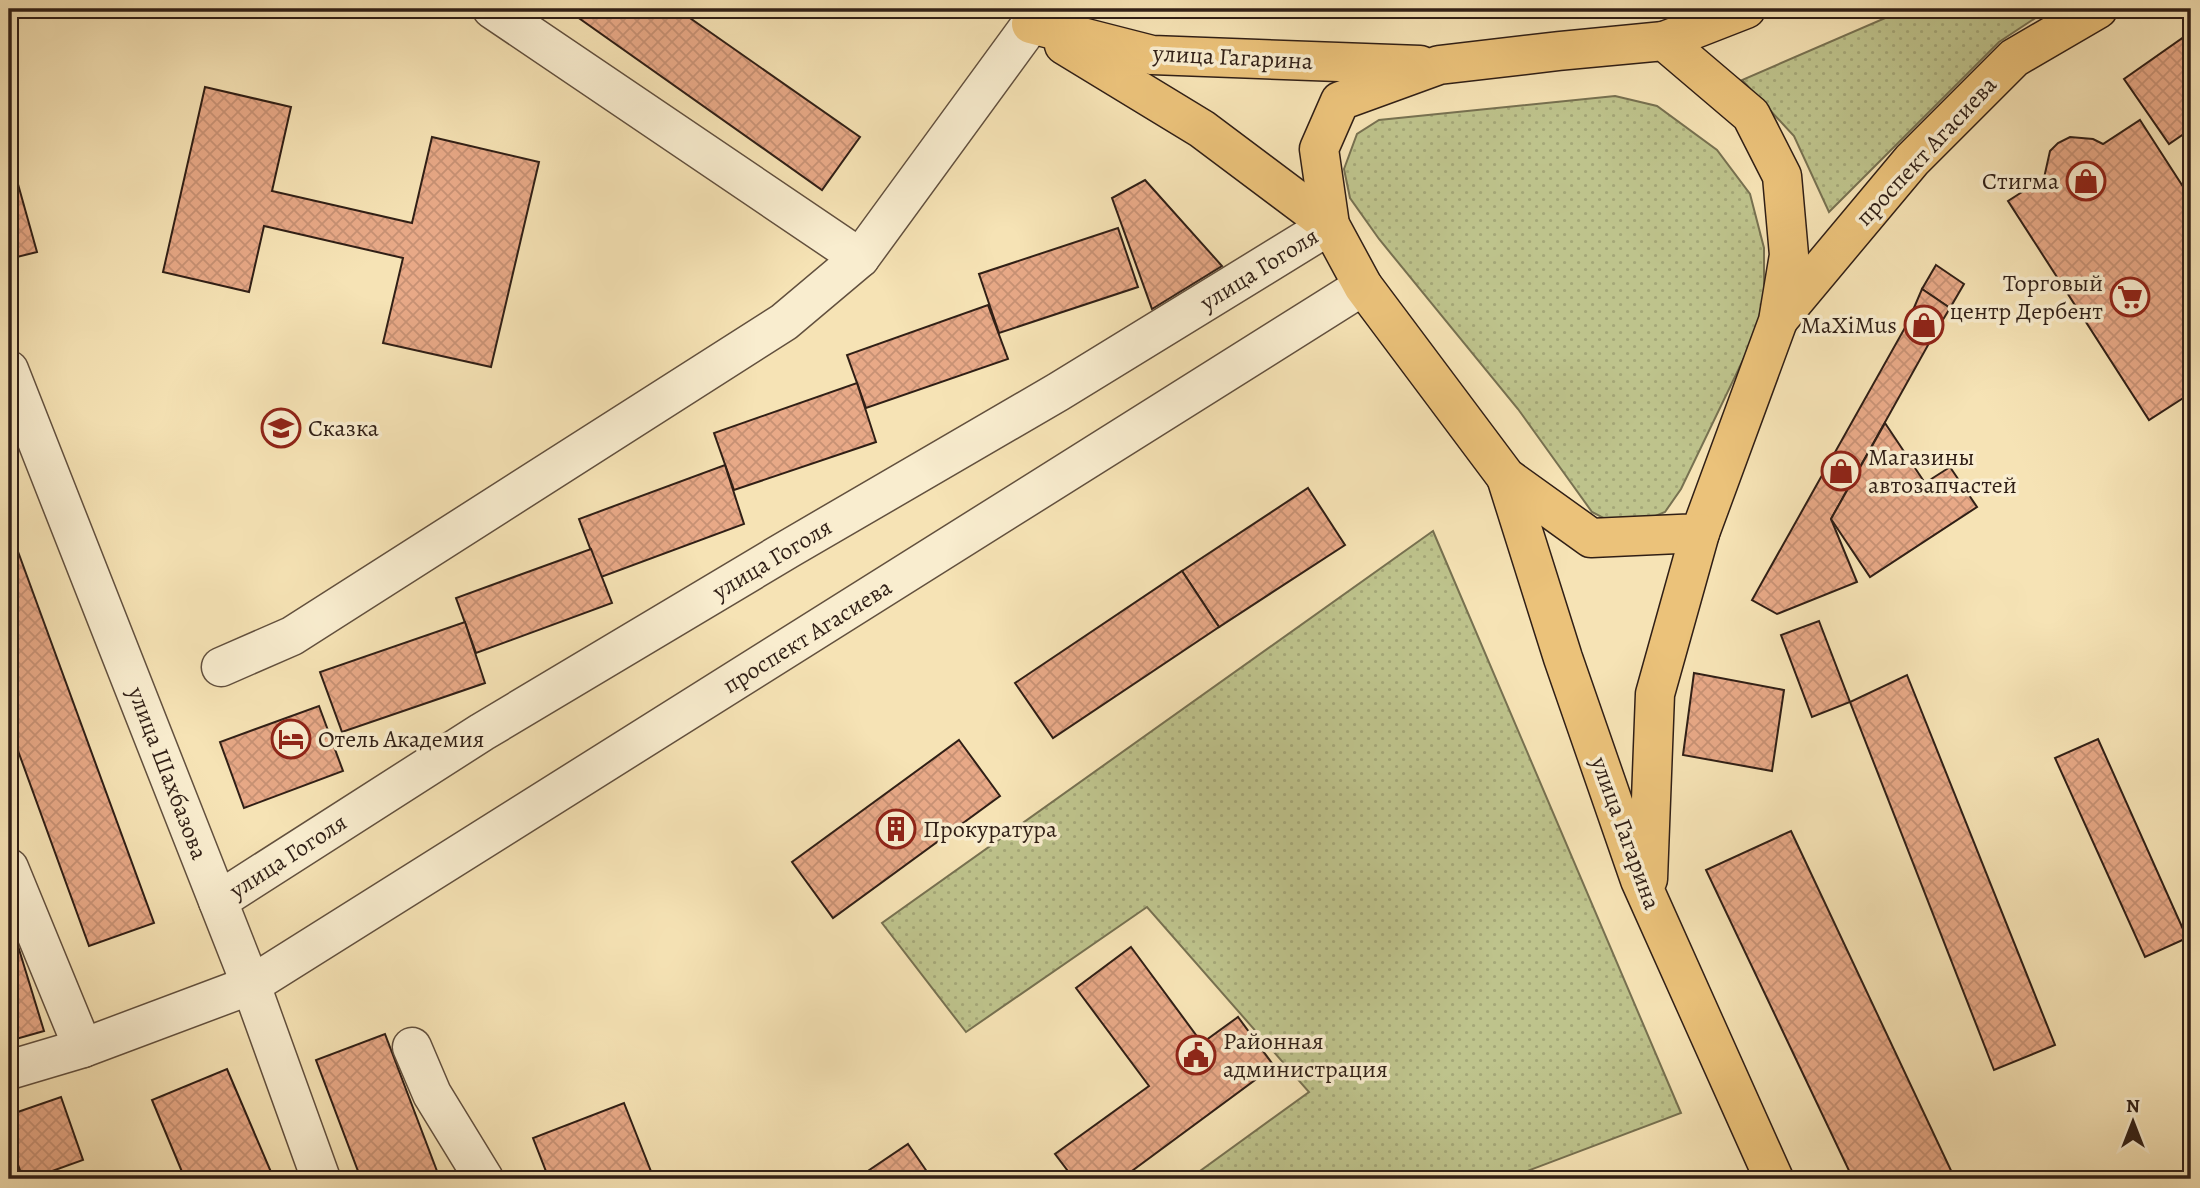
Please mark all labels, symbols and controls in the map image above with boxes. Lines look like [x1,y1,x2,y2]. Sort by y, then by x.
street label: улица Гагарина [1151,37,1314,77]
street label: проспект Агасиева [1848,69,2004,233]
shop icon: Стигма [2065,160,2107,202]
place label: Стигма [1982,165,2059,197]
street label: улица Гоголя [1193,220,1324,319]
place label: Торговый центр Дербент [1950,267,2103,327]
supermarket icon: Торговый центр Дербент [2109,276,2151,318]
shop icon: MaXiMus [1903,304,1945,346]
place label: MaXiMus [1801,309,1897,341]
school or university icon: Сказка [260,407,302,449]
place label: Сказка [308,412,379,444]
place label: Магазины автозапчастей [1868,441,2017,501]
shop icon: Магазины автозапчастей [1820,450,1862,492]
street label: улица Гоголя [705,511,838,608]
street label: проспект Агасиева [716,571,898,701]
street label: улица Шахбазова [120,681,216,864]
hotel icon: Отель Академия [270,718,312,760]
place label: Отель Академия [318,723,484,755]
street label: улица Гагарина [1583,751,1668,914]
street label: улица Гоголя [222,806,353,906]
building icon: Прокуратура [875,808,917,850]
place label: Прокуратура [923,813,1057,845]
place label: Районная администрация [1223,1025,1388,1085]
public building icon: Районная администрация [1175,1034,1217,1076]
north arrow [2098,1086,2168,1156]
text: N [2126,1093,2140,1119]

